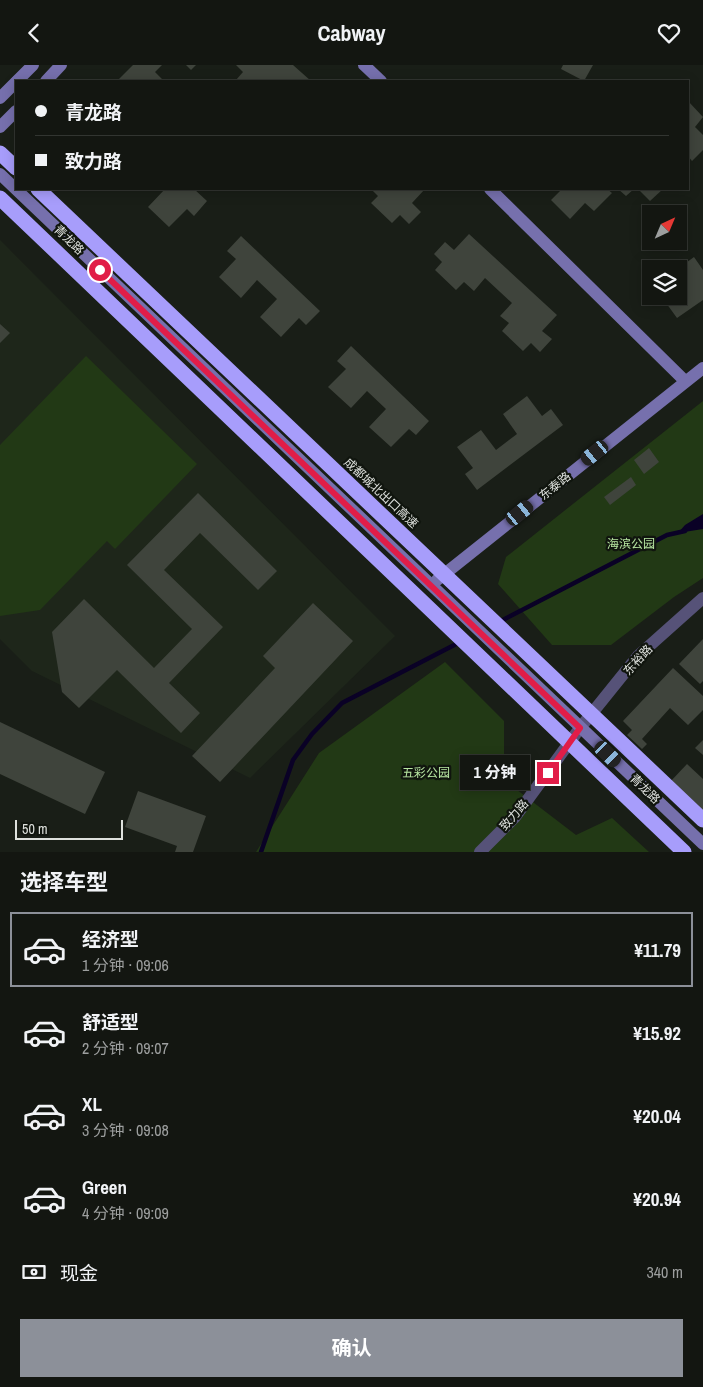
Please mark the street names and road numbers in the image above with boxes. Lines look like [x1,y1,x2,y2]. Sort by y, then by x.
street label: 青龙路 [50,222,88,258]
street label: 成都城北出口高速 [340,454,422,532]
street label: 东泰路 [536,468,574,504]
street label: 东裕路 [620,641,656,679]
street label: 青龙路 [626,771,664,807]
street label: 致力路 [496,796,532,834]

